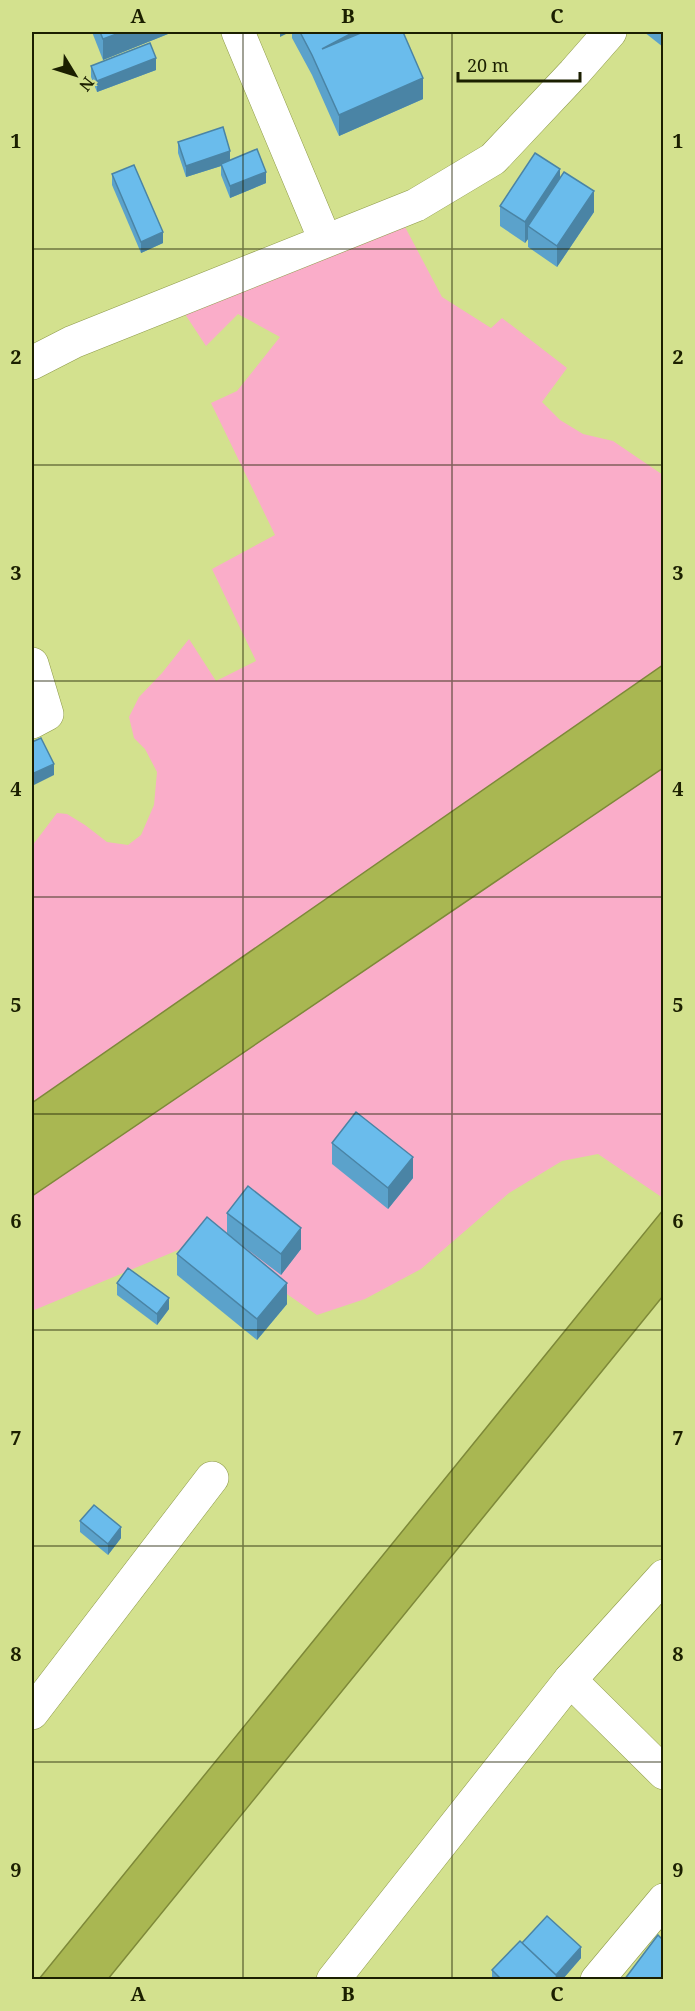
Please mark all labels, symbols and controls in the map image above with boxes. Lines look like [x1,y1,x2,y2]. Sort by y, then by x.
text: A [130,2,146,29]
text: B [341,2,355,29]
text: C [550,2,564,29]
north arrow [45,45,105,105]
scale bar [458,45,580,83]
text: 20 m [467,53,509,77]
text: N [74,72,99,96]
text: 1 [10,127,22,154]
text: 1 [672,127,684,154]
text: 2 [10,343,22,370]
text: 2 [672,343,684,370]
text: 3 [10,559,22,586]
text: 3 [672,559,684,586]
text: 4 [10,775,22,802]
text: 4 [672,775,684,802]
text: 5 [10,991,22,1018]
text: 5 [672,991,684,1018]
text: 6 [10,1207,22,1234]
text: 6 [672,1207,684,1234]
text: 7 [10,1424,22,1451]
text: 7 [672,1424,684,1451]
text: 8 [10,1640,22,1667]
text: 8 [672,1640,684,1667]
text: 9 [10,1856,22,1883]
text: 9 [672,1856,684,1883]
text: A [130,1980,146,2007]
text: B [341,1980,355,2007]
text: C [550,1980,564,2007]

